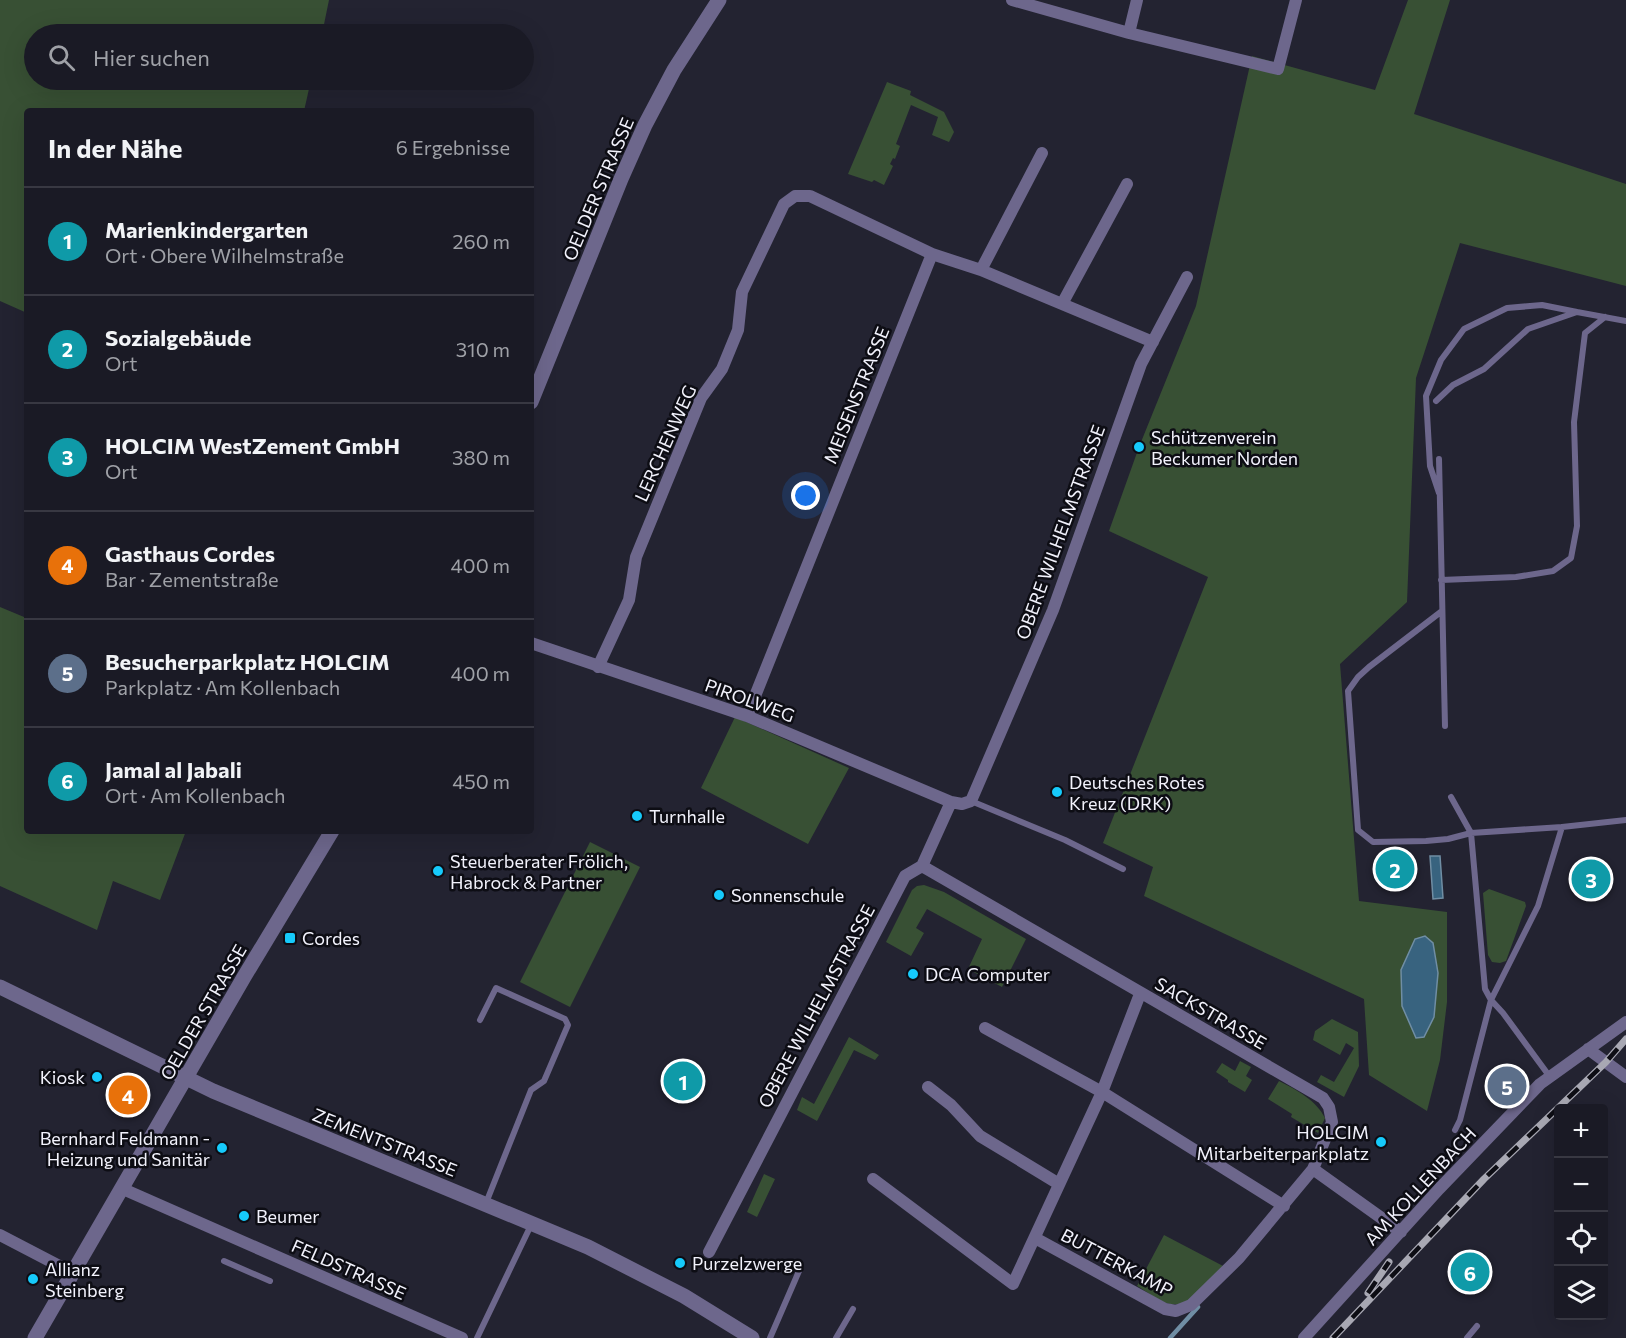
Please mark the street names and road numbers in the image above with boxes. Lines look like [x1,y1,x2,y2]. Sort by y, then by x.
street label: OELDER STRASSE [558,114,638,264]
street label: MEISENSTRASSE [818,323,894,467]
street label: LERCHENWEG [630,381,700,505]
street label: OBERE WILHELMSTRASSE [1011,422,1109,642]
street label: PIROLWEG [702,674,798,726]
street label: OBERE WILHELMSTRASSE [753,901,879,1111]
street label: OELDER STRASSE [155,940,251,1084]
street label: SACKSTRASSE [1151,972,1271,1054]
street label: ZEMENTSTRASSE [310,1103,460,1181]
street label: AM KOLLENBACH [1360,1122,1480,1250]
street label: BUTTERKAMP [1057,1223,1177,1301]
street label: FELDSTRASSE [288,1234,410,1304]

